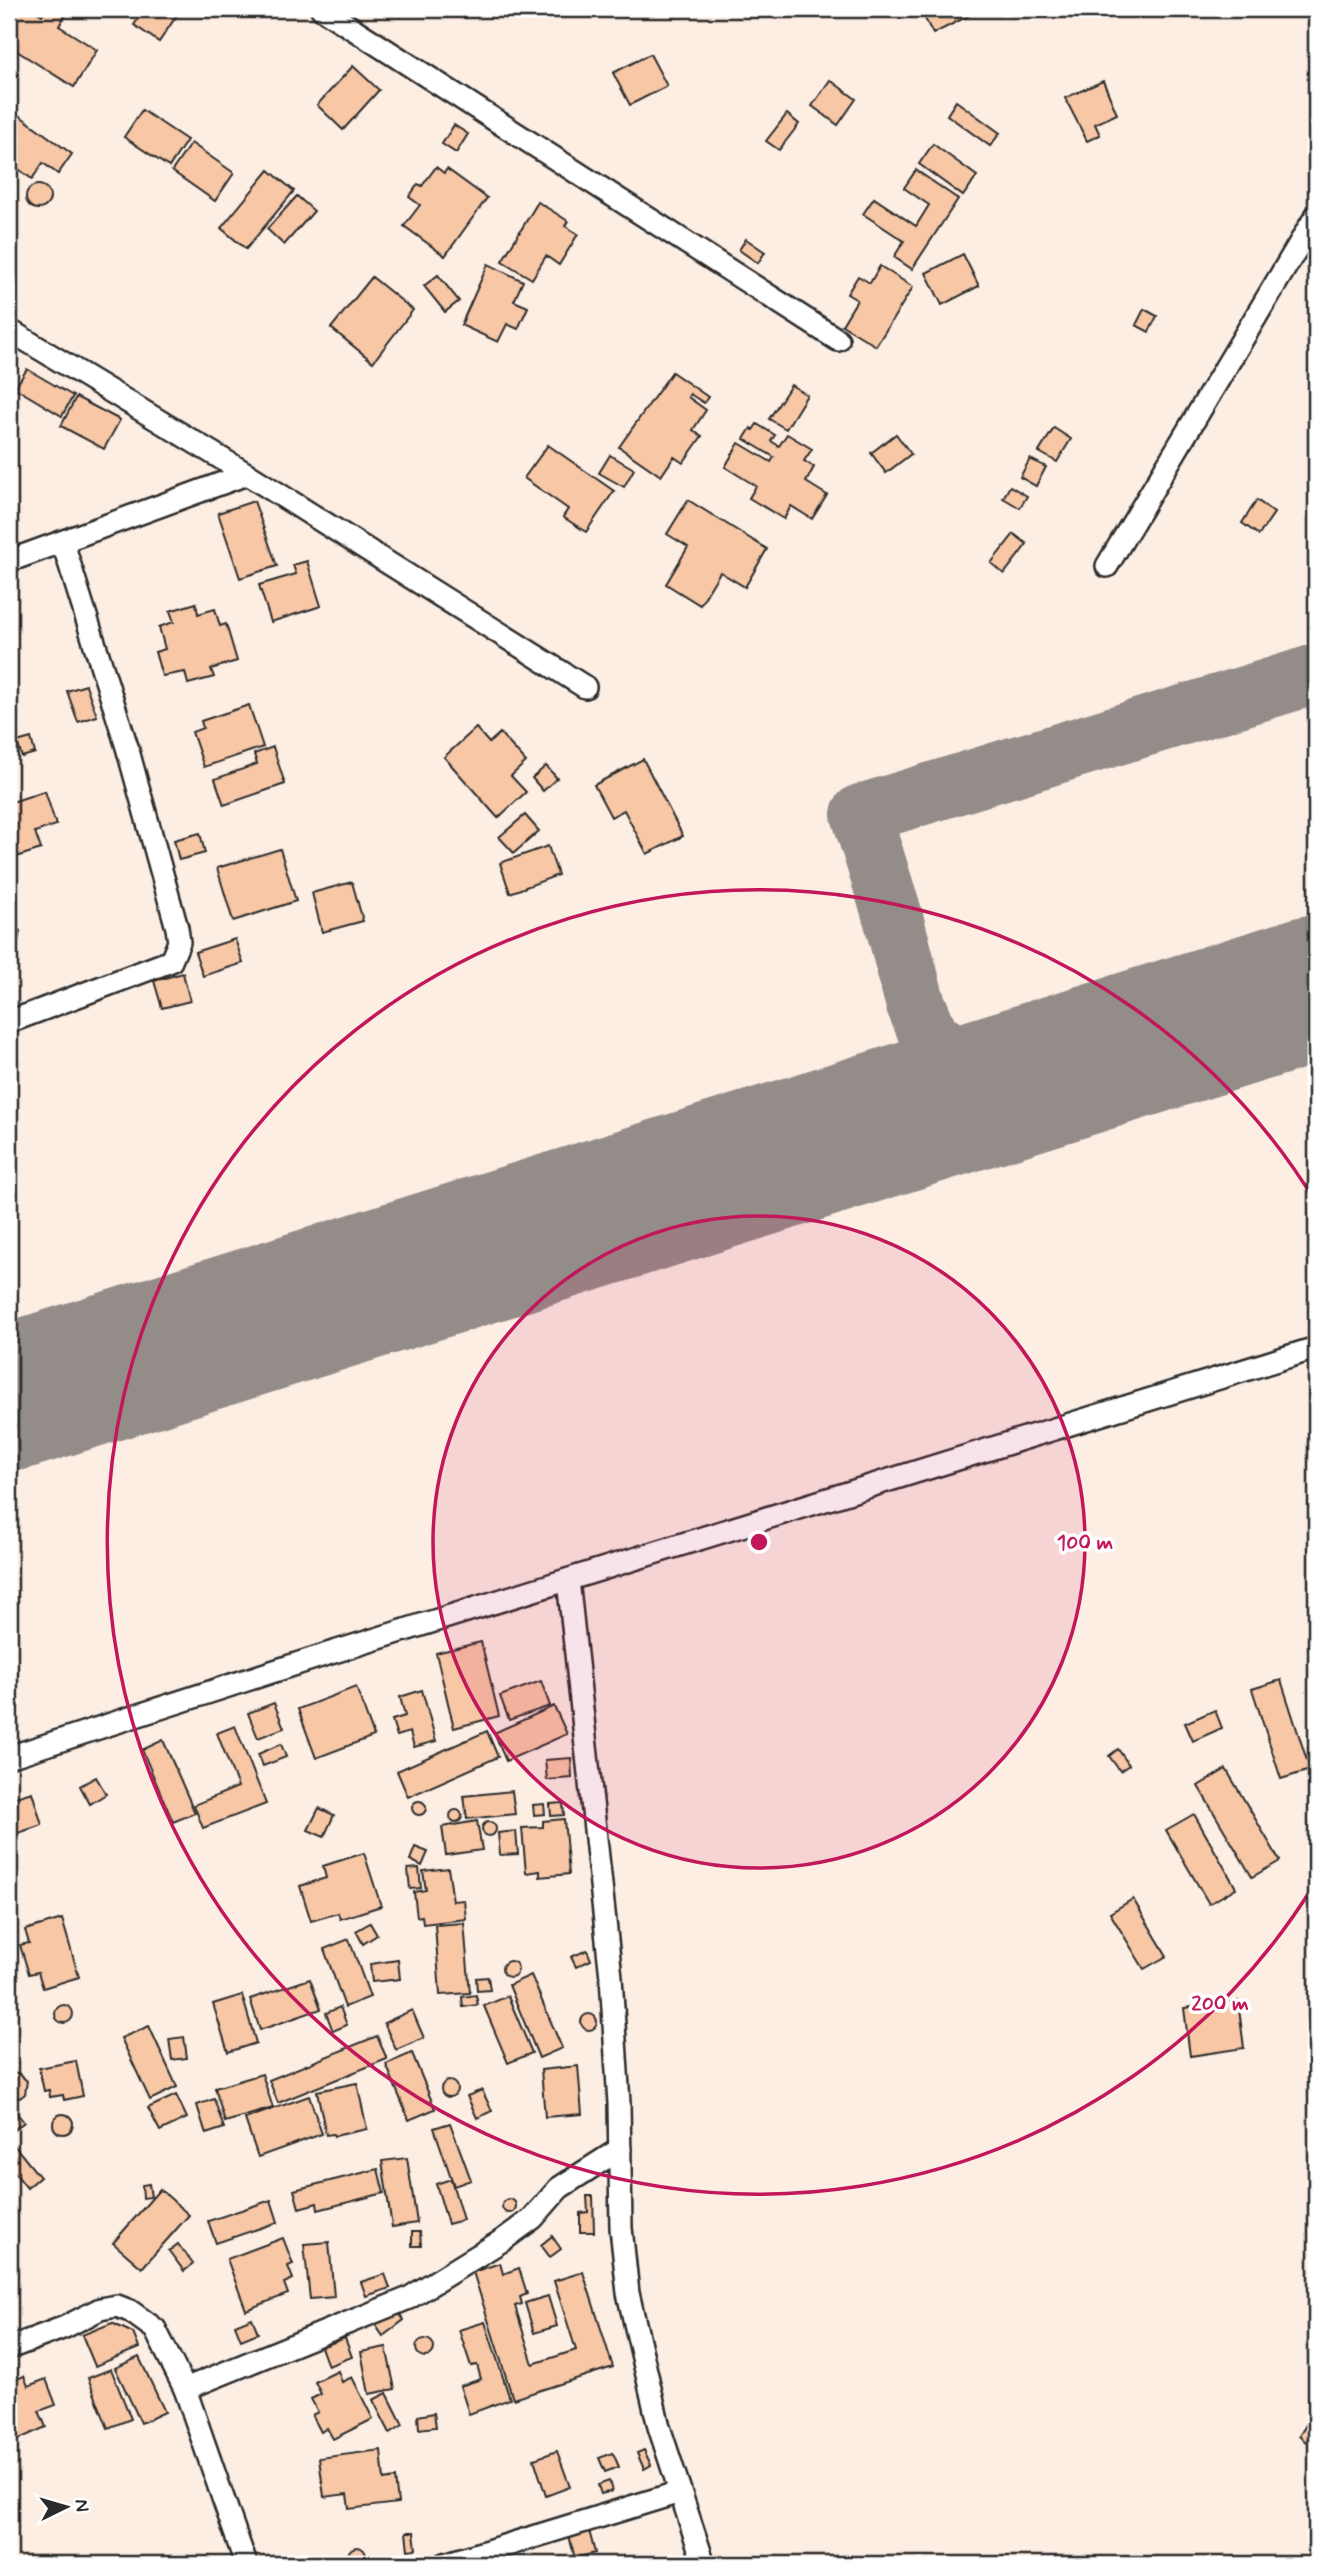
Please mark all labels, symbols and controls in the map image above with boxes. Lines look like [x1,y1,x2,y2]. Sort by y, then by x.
text: 100 m [1057,1529,1113,1557]
centre of rings [747,1530,771,1554]
text: 200 m [1191,1990,1249,2018]
north arrow [32,2472,102,2542]
text: N [68,2498,94,2513]

